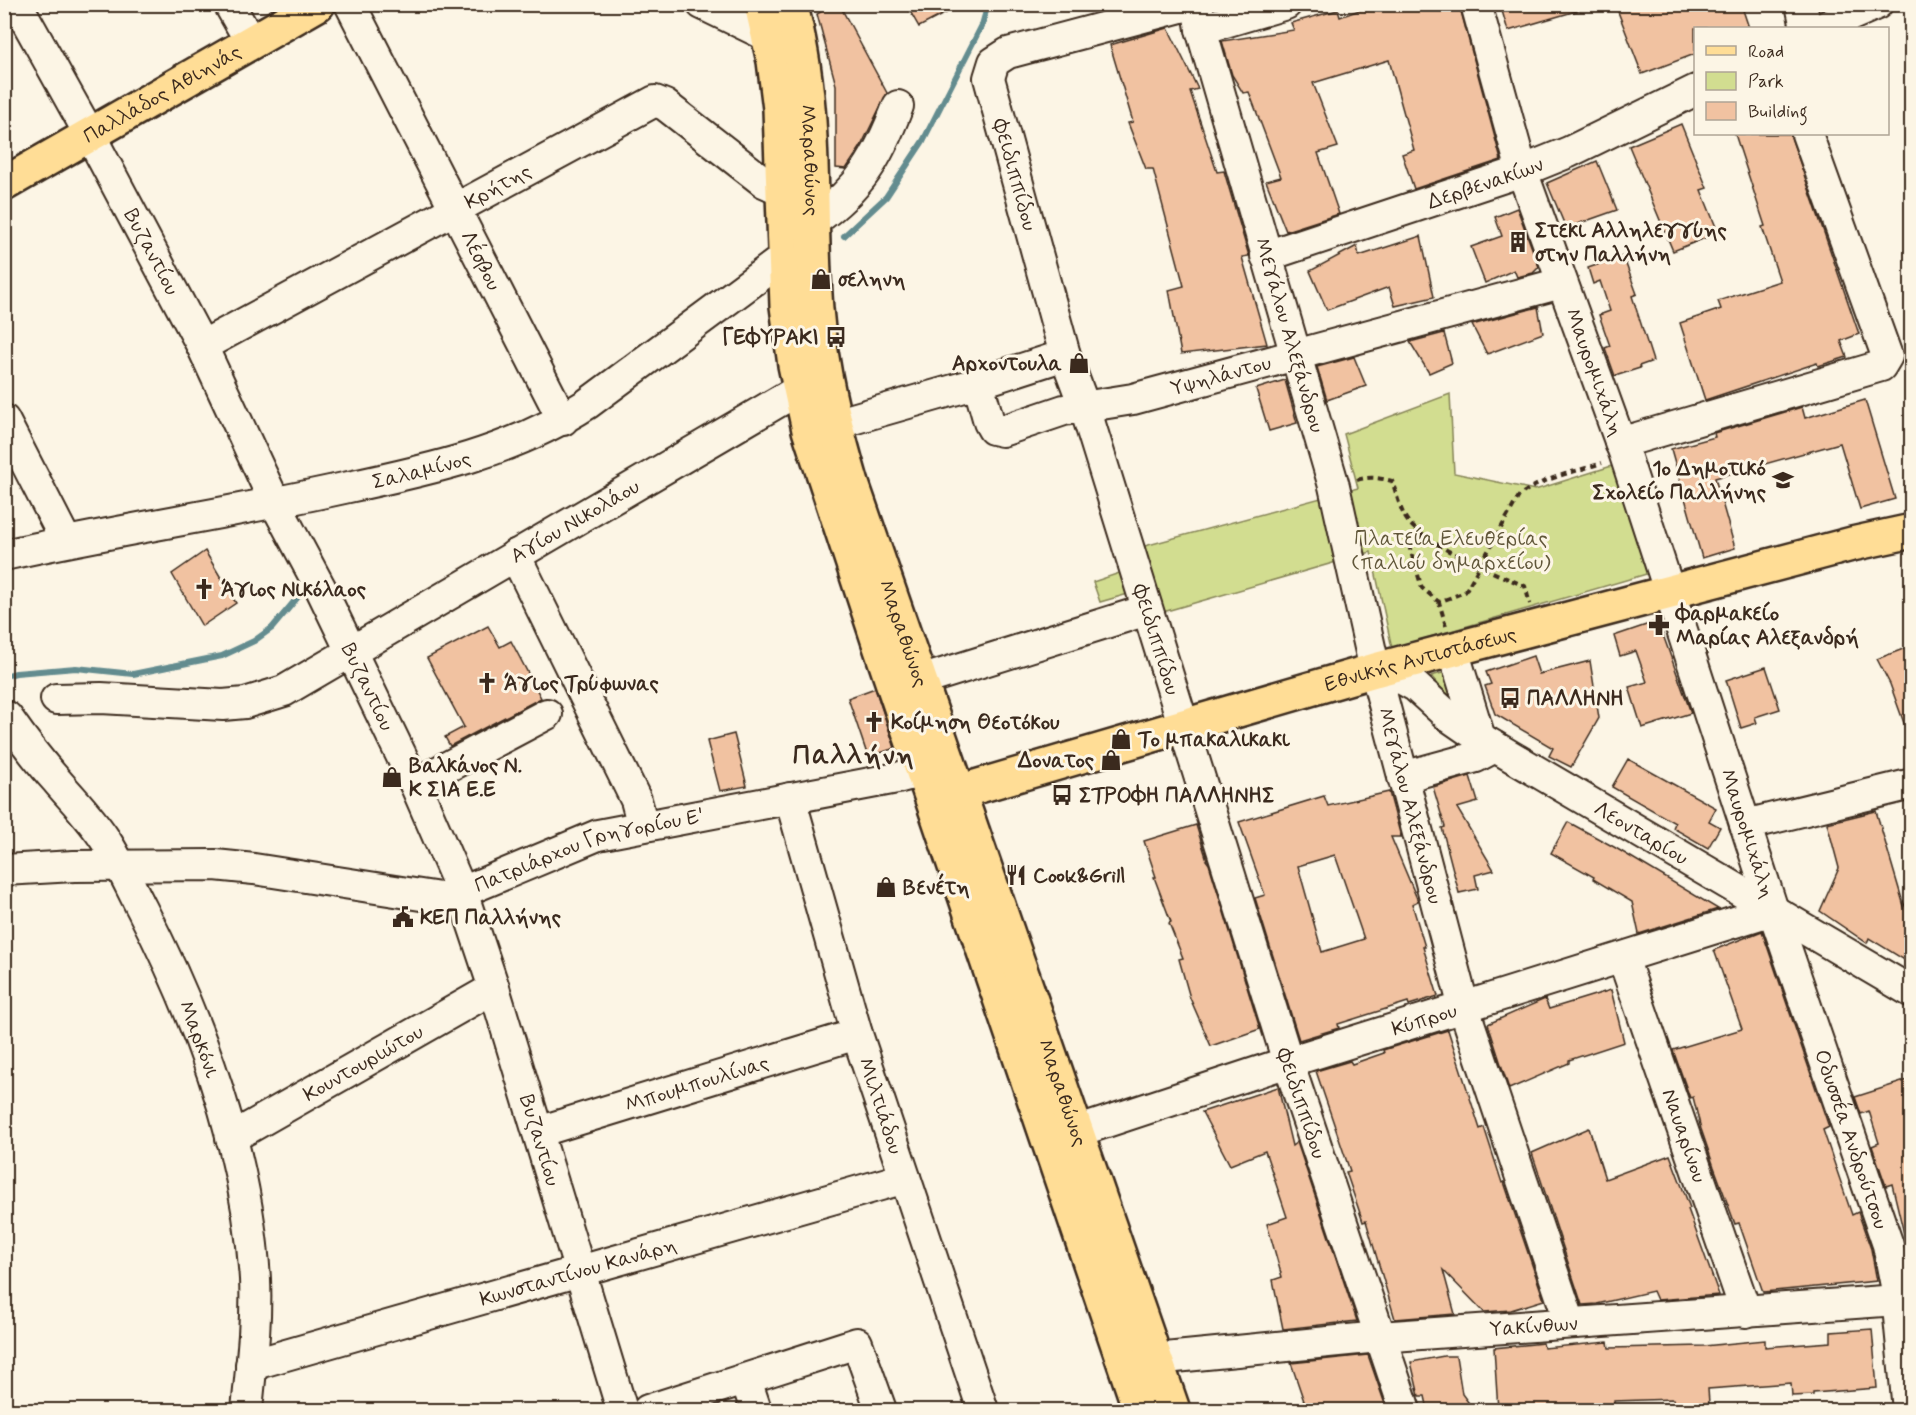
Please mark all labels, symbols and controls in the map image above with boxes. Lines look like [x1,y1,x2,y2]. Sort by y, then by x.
legend [1694,27,1889,135]
street label: Παλλάδος Αθιηνάς [78,38,246,151]
text: Road [1748,40,1784,64]
text: Park [1748,70,1784,94]
text: Building [1748,100,1808,126]
street label: Μαραθώνος [793,103,825,216]
street label: Φειδιππίδου [986,115,1043,234]
street label: Δερβενακίων [1424,151,1548,217]
street label: Κρήτης [460,158,536,216]
street label: Βυζαντίου [117,204,185,300]
place label: Στεκι Αλληλεγγύης στην Παλλήνη [1535,217,1727,269]
street label: Λέσβου [453,226,507,296]
building icon: Στεκι Αλληλεγγύης στην Παλλήνη [1506,230,1530,254]
street label: Μεγάλου Αλεξάνδρου [1247,234,1331,436]
place label: σεληνη [838,266,906,294]
shop icon: σεληνη [809,267,833,291]
street label: Μαυρομιχάλη [1558,304,1630,440]
place label: ΓΕΦΥΡΑΚΙ [722,324,819,352]
bus stop icon: ΓΕΦΥΡΑΚΙ [824,325,848,349]
street label: Υψηλάντου [1167,349,1274,403]
place label: Αρχοντουλα [952,350,1063,378]
shop icon: Αρχοντουλα [1067,351,1091,375]
street label: Σαλαμίνος [370,445,474,497]
place label: 1ο Δημοτικό Σχολείο Παλλήνης [1592,455,1766,507]
school or university icon: 1ο Δημοτικό Σχολείο Παλλήνης [1771,468,1795,492]
street label: Αγίου Νικολάου [505,473,645,571]
park label: Πλατεία Ελευθερίας (παλιού δημαρχείου) [1351,525,1551,577]
place label: Άγιος Νικόλαος [221,576,366,604]
street label: Μαραθώνος [871,576,934,691]
church icon: Άγιος Νικόλαος [192,577,216,601]
street label: Φειδιππίδου [1125,580,1186,699]
place label: Φαρμακείο Μαρίας Αλεξανδρή [1675,600,1859,652]
pharmacy icon: Φαρμακείο Μαρίας Αλεξανδρή [1647,613,1671,637]
street label: Εθνικής Αντιστάσεως [1321,620,1520,699]
street label: Βυζαντίου [334,639,400,736]
place label: Άγιος Τρύφωνας [504,670,659,698]
church icon: Άγιος Τρύφωνας [475,671,499,695]
place label: ΠΑΛΛΗΝΗ [1527,685,1624,713]
bus stop icon: ΠΑΛΛΗΝΗ [1498,686,1522,710]
street label: Μεγάλου Αλεξάνδρου [1370,705,1449,907]
place label: Κοίμηση Θεοτόκου [891,709,1060,737]
church icon: Κοίμηση Θεοτόκου [862,710,886,734]
place label: Το μπακαλικακι [1137,726,1291,754]
shop icon: Το μπακαλικακι [1109,727,1133,751]
district label: Παλλήνη [793,739,915,774]
place label: Δονατος [1017,747,1094,775]
shop icon: Δονατος [1099,748,1123,772]
place label: Βαλκάνος Ν. Κ ΣΙΑ Ε.Ε [409,752,522,804]
shop icon: Βαλκάνος Ν. Κ ΣΙΑ Ε.Ε [380,765,404,789]
street label: Μαυρομιχάλη [1713,765,1781,902]
place label: ΣΤΡΟΦΗ ΠΑΛΛΗΝΗΣ [1079,782,1275,810]
bus stop icon: ΣΤΡΟΦΗ ΠΑΛΛΗΝΗΣ [1050,783,1074,807]
street label: Λεονταρίου [1588,795,1693,872]
street label: Πατριάρχου Γρηγορίου Ε' [470,802,706,900]
place label: Cook&Grill [1033,862,1125,890]
restaurant icon: Cook&Grill [1004,863,1028,887]
place label: Βενέτη [903,873,970,902]
shop icon: Βενέτη [874,875,898,899]
place label: ΚΕΠ Παλλήνης [420,904,561,932]
public building icon: ΚΕΠ Παλλήνης [391,905,415,929]
street label: Μαρκόνι [171,997,226,1082]
street label: Κύπρου [1388,997,1461,1044]
street label: Κουντουριώτου [298,1018,429,1109]
street label: Μαραθώνος [1030,1035,1094,1150]
street label: Φειδιππίδου [1269,1044,1332,1162]
street label: Οδυσσέα Ανδρούτσου [1807,1046,1894,1233]
street label: Μπουμπουλίνας [622,1049,772,1119]
street label: Μιλτιάδου [851,1054,909,1158]
street label: Ναυαρίνου [1655,1085,1713,1187]
street label: Βυζαντίου [512,1091,566,1190]
street label: Κωνσταντίνου Κανάρη [476,1231,680,1314]
street label: Υακίνθων [1488,1310,1579,1344]

